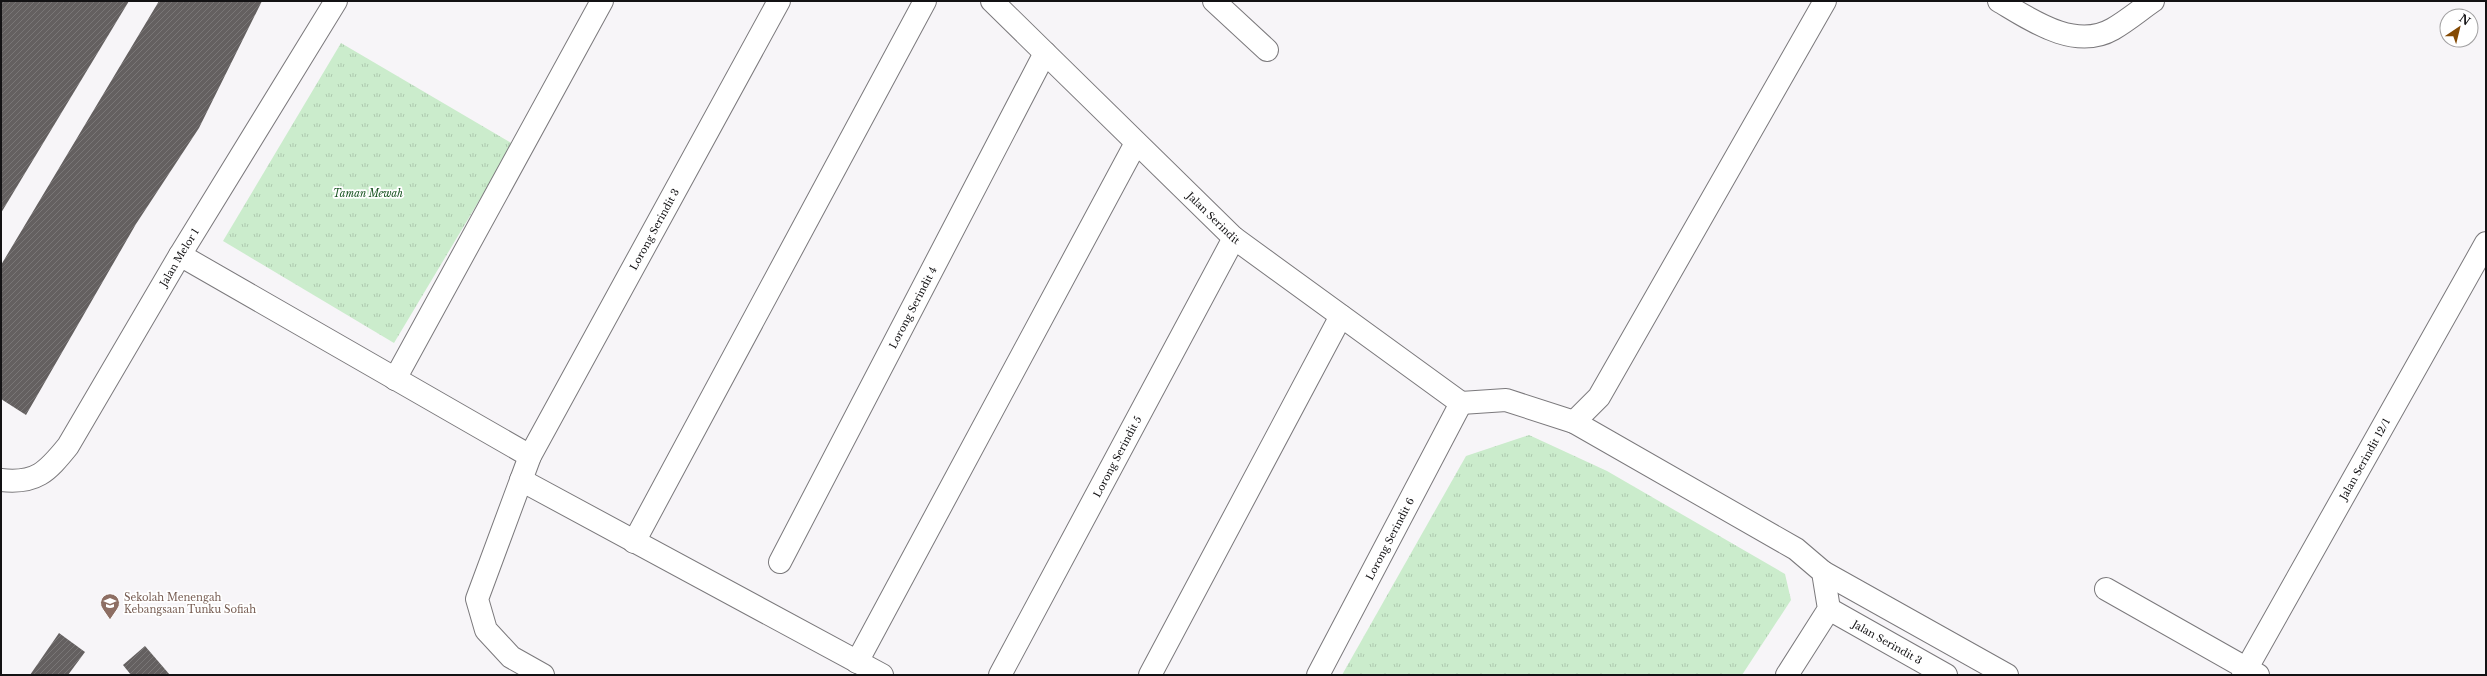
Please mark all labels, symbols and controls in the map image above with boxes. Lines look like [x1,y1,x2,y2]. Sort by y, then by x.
north arrow [2439,8,2479,48]
text: N [2456,11,2474,29]
street label: Lorong Serindit 3 [627,186,682,272]
park label: Taman Mewah [333,187,403,200]
street label: Jalan Serindit [1183,188,1243,247]
street label: Jalan Melor 1 [156,226,201,290]
street label: Lorong Serindit 4 [886,264,939,351]
street label: Lorong Serindit 5 [1090,413,1144,499]
street label: Jalan Serindit 12/1 [2335,416,2393,504]
street label: Lorong Serindit 6 [1363,495,1417,582]
place label: Sekolah Menengah Kebangsaan Tunku Sofiah [124,591,256,616]
school or university icon: Sekolah Menengah Kebangsaan Tunku Sofiah [99,592,121,620]
street label: Jalan Serindit 3 [1848,616,1925,667]

